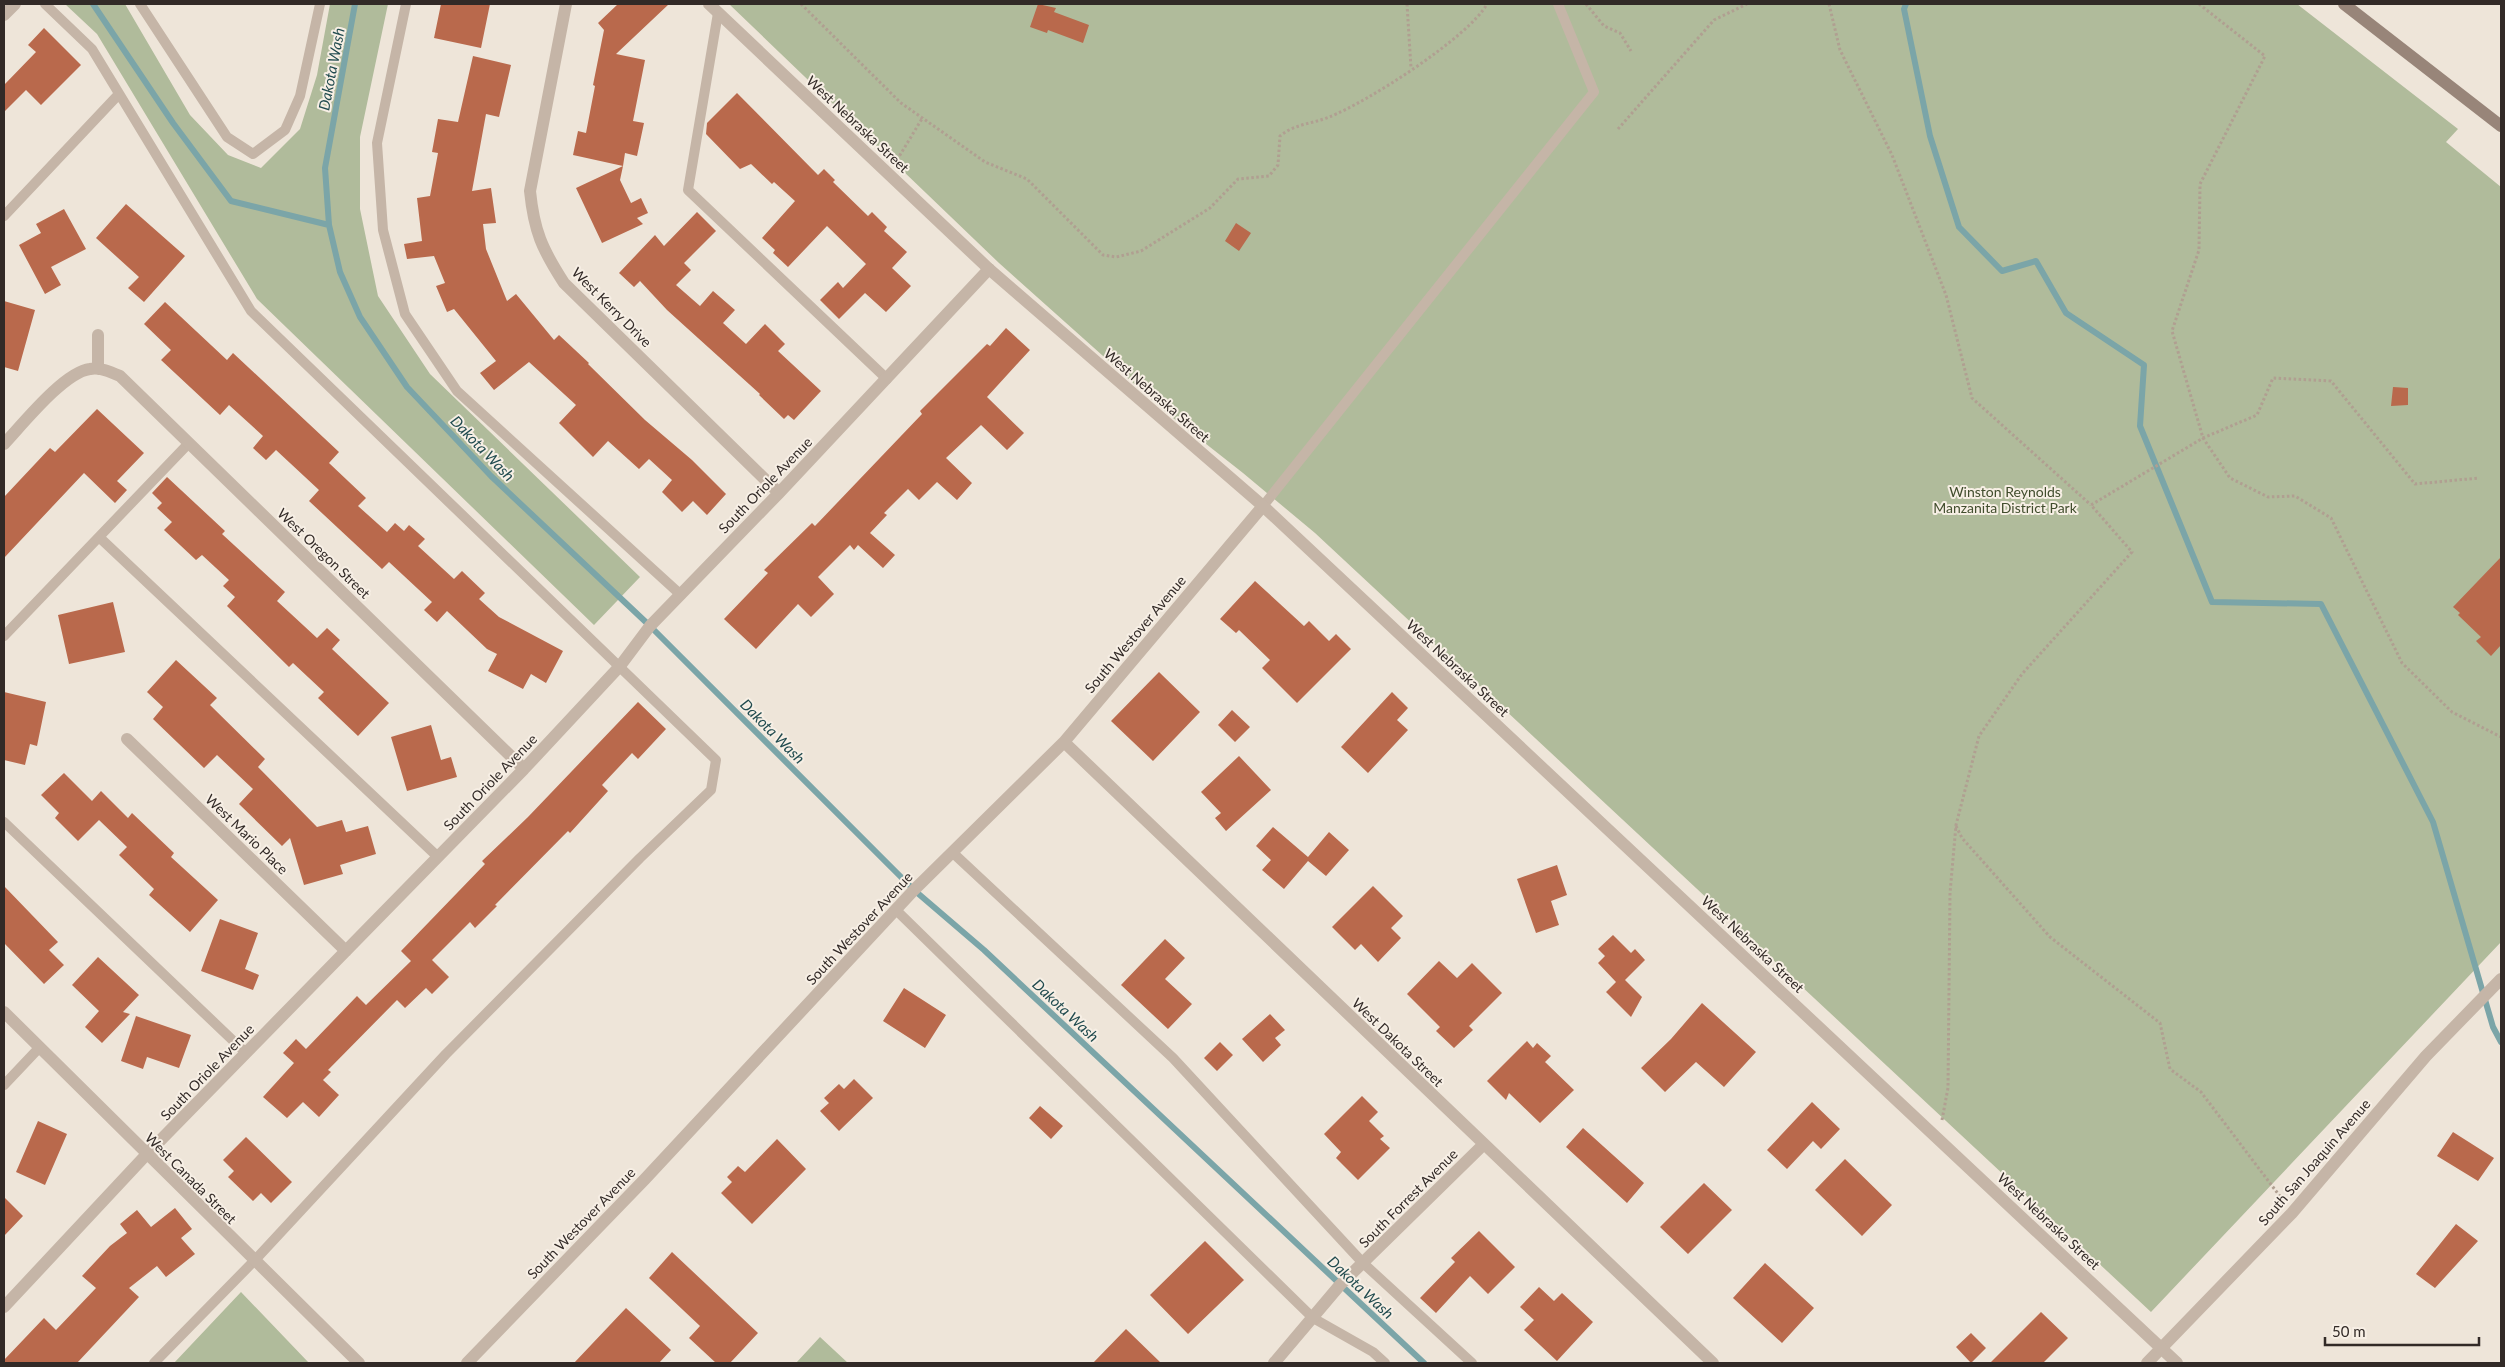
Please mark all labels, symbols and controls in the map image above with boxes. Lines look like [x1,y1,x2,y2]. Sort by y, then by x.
water label: Dakota Wash [314,26,348,112]
street label: West Nebraska Street [803,72,913,176]
street label: West Kerry Drive [569,264,655,350]
street label: West Nebraska Street [1101,345,1213,445]
water label: Dakota Wash [447,412,519,484]
street label: South Oriole Avenue [715,433,815,537]
park label: Winston Reynolds Manzanita District Park [1933,483,2078,516]
street label: West Oregon Street [274,504,374,602]
street label: South Westover Avenue [1081,572,1189,696]
street label: West Nebraska Street [1403,616,1513,720]
water label: Dakota Wash [737,695,809,767]
street label: South Oriole Avenue [440,730,540,834]
street label: West Mario Place [202,790,292,878]
street label: South Westover Avenue [802,868,916,988]
street label: West Nebraska Street [1698,892,1808,996]
water label: Dakota Wash [1029,975,1103,1045]
street label: West Dakota Street [1349,994,1447,1090]
street label: South Oriole Avenue [157,1020,257,1124]
street label: South San Joaquin Avenue [2254,1095,2374,1229]
street label: West Canada Street [142,1129,240,1227]
street label: South Forrest Avenue [1355,1145,1461,1251]
street label: South Westover Avenue [523,1164,639,1282]
street label: West Nebraska Street [1994,1169,2104,1273]
water label: Dakota Wash [1324,1252,1398,1322]
scale bar [2325,1314,2479,1346]
text: 50 m [2332,1322,2366,1340]

